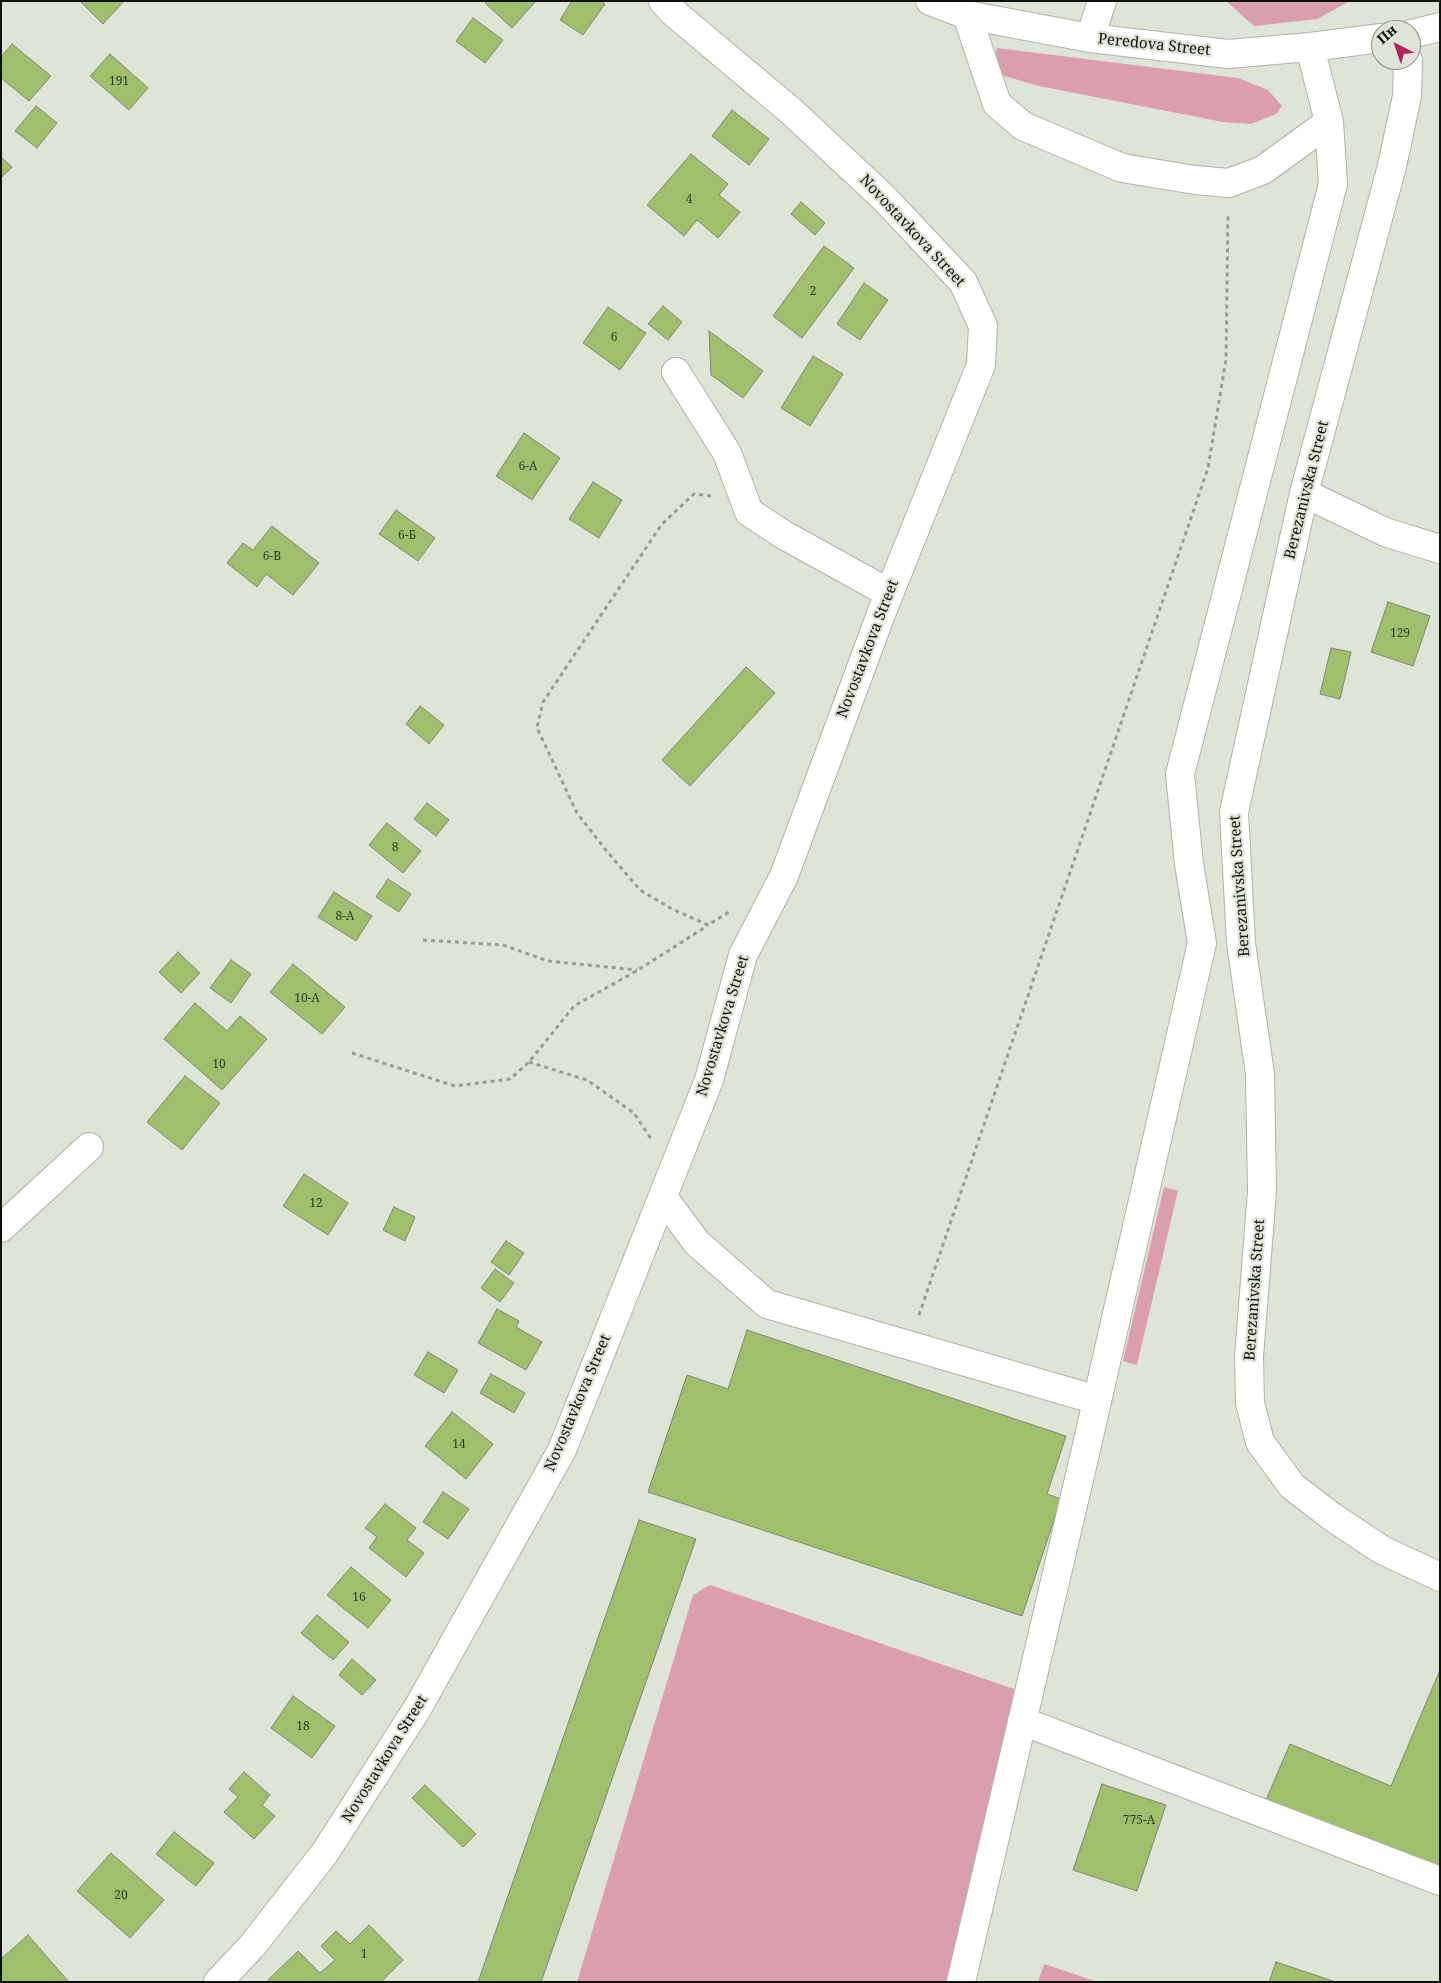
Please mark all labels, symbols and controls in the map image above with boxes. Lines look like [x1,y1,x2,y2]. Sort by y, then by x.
north arrow [1371,20,1421,70]
text: Пн [1372,20,1401,48]
street label: Peredova Street [1097,30,1211,60]
house number: 191 [109,75,129,89]
street label: Novostavkova Street [855,171,969,291]
house number: 4 [686,193,692,207]
house number: 2 [810,285,816,299]
house number: 6 [611,331,617,345]
street label: Berezanivska Street [1281,419,1333,561]
house number: 6-А [519,460,537,474]
house number: 6-Б [398,529,416,543]
house number: 6-В [263,550,281,564]
street label: Novostavkova Street [833,577,903,721]
house number: 129 [1390,627,1410,641]
street label: Berezanivska Street [1226,815,1254,957]
house number: 8 [392,841,398,855]
house number: 8-А [336,910,354,924]
street label: Novostavkova Street [693,953,753,1099]
house number: 10-А [294,992,320,1006]
house number: 10 [212,1058,226,1072]
house number: 12 [309,1197,323,1211]
street label: Berezanivska Street [1241,1219,1269,1361]
street label: Novostavkova Street [541,1332,615,1474]
house number: 14 [452,1438,466,1452]
house number: 16 [352,1591,366,1605]
street label: Novostavkova Street [339,1692,431,1826]
house number: 18 [296,1720,310,1734]
house number: 775-А [1123,1814,1155,1828]
house number: 20 [114,1889,128,1903]
house number: 1 [361,1948,367,1962]

